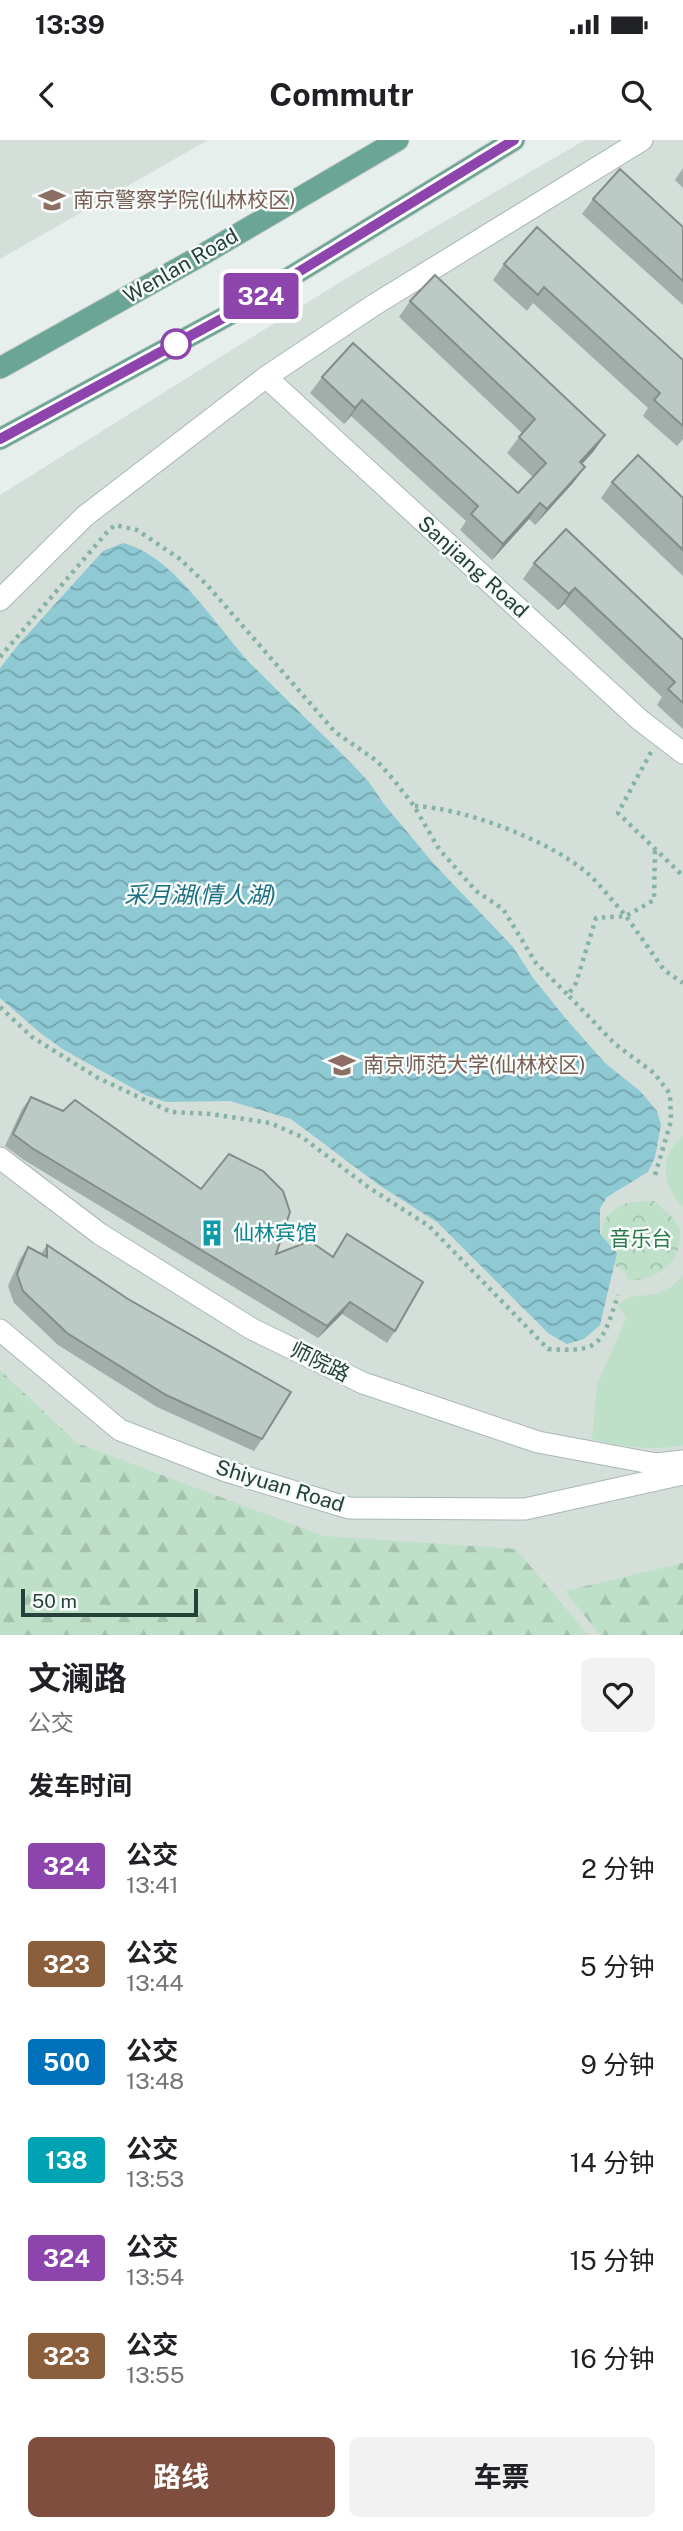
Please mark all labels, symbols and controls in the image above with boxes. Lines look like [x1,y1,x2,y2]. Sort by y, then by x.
text: 13:39 [35,9,105,40]
icon: back [28,76,66,114]
text: Commutr [269,76,414,113]
icon: search [617,76,655,114]
school or university icon: 南京警察学院(仙林校区) [37,185,67,215]
place label: 南京警察学院(仙林校区) [73,187,296,212]
street label: Wenlan Road [119,223,242,308]
line badge: 324 [221,273,301,319]
text: 324 [238,282,284,310]
unlabelled marker [161,329,191,359]
street label: Sanjiang Road [413,510,534,623]
water label: 采月湖(情人湖) [124,881,276,908]
school or university icon: 南京师范大学(仙林校区) [327,1050,357,1080]
place label: 南京师范大学(仙林校区) [363,1052,586,1077]
building icon: 仙林宾馆 [197,1218,227,1248]
place label: 仙林宾馆 [233,1220,317,1245]
park label: 音乐台 [610,1226,673,1251]
street label: 师院路 [286,1337,354,1387]
street label: Shiyuan Road [213,1454,348,1517]
scale bar [21,1586,198,1618]
text: 50 m [32,1590,77,1612]
button: heart [581,1658,655,1732]
text: 文澜路 [28,1659,127,1697]
text: 公交 [28,1709,74,1736]
text: 发车时间 [28,1770,132,1801]
text: 公交 [126,1839,178,1870]
text: 324 [43,1852,90,1880]
text: 2 分钟 [581,1853,655,1884]
text: 13:41 [126,1871,179,1898]
text: 公交 [126,1937,178,1968]
text: 323 [43,1950,90,1978]
text: 5 分钟 [580,1951,655,1982]
text: 13:44 [126,1969,184,1996]
text: 公交 [126,2035,178,2066]
text: 500 [43,2048,90,2076]
text: 9 分钟 [580,2049,655,2080]
text: 13:48 [126,2067,184,2094]
text: 公交 [126,2133,178,2164]
text: 138 [45,2146,88,2174]
text: 14 分钟 [570,2147,655,2178]
text: 13:53 [126,2165,184,2192]
text: 公交 [126,2231,178,2262]
text: 324 [43,2244,90,2272]
text: 15 分钟 [569,2245,655,2276]
text: 13:54 [126,2263,184,2290]
text: 公交 [126,2329,178,2360]
text: 323 [43,2342,90,2370]
text: 16 分钟 [570,2343,655,2374]
text: 13:55 [126,2361,185,2388]
button: 路线 [28,2437,335,2517]
button: 车票 [349,2437,655,2517]

